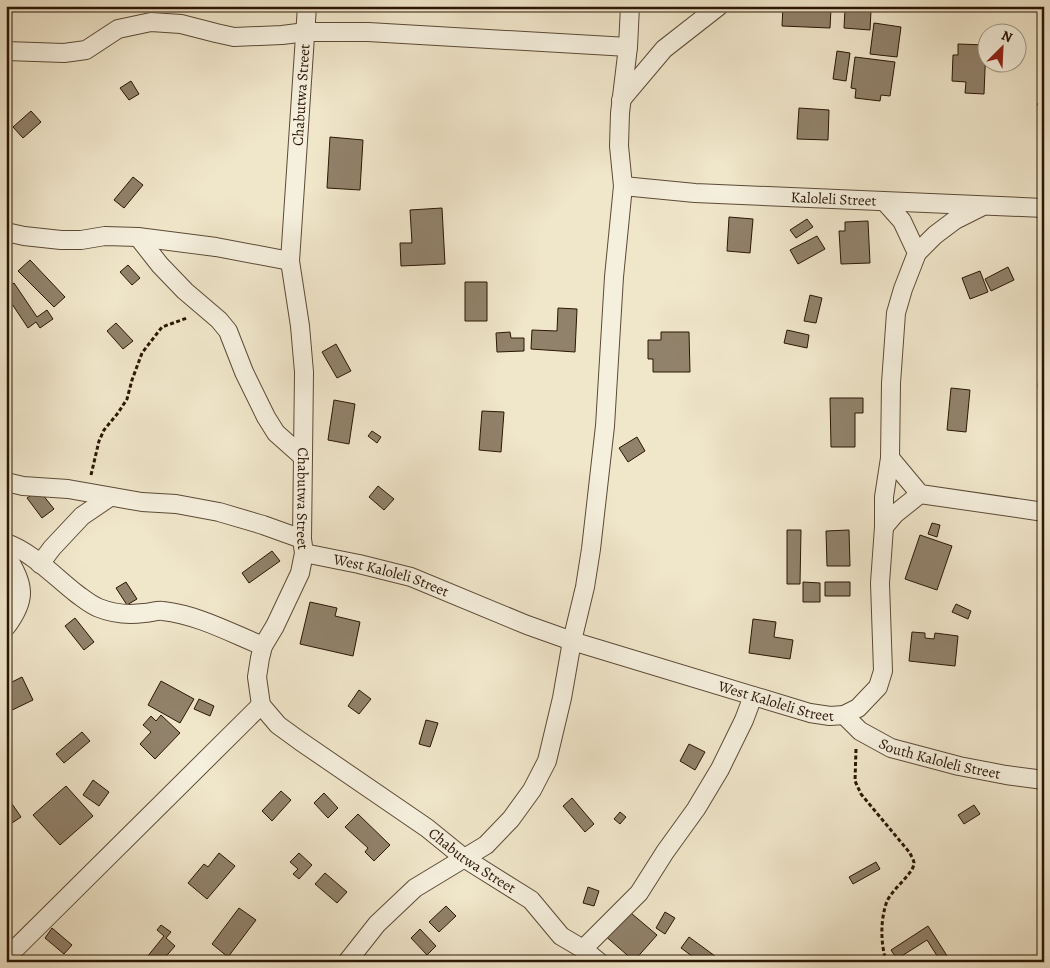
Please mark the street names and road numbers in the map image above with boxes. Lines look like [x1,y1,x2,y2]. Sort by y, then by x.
street label: Chabutwa Street [287,43,315,147]
street label: Kaloleli Street [790,187,877,211]
street label: Chabutwa Street [292,447,313,551]
street label: West Kaloleli Street [331,549,452,602]
street label: West Kaloleli Street [715,676,835,726]
street label: South Kaloleli Street [875,733,1002,784]
street label: Chabutwa Street [424,823,520,898]

